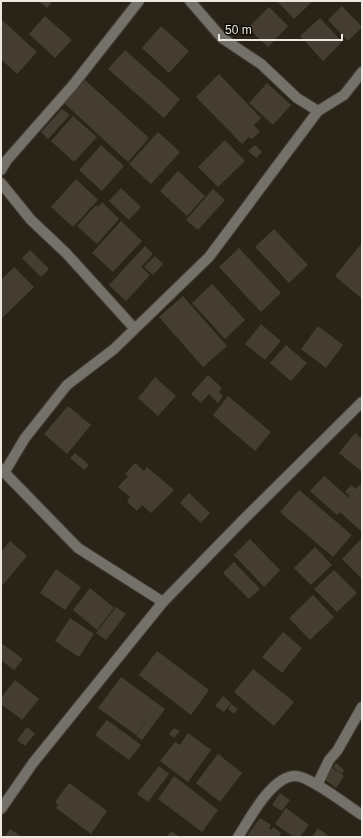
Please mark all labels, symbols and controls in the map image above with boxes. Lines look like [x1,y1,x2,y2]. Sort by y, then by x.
scale bar [219,16,342,42]
text: 50 m [225,23,252,37]

